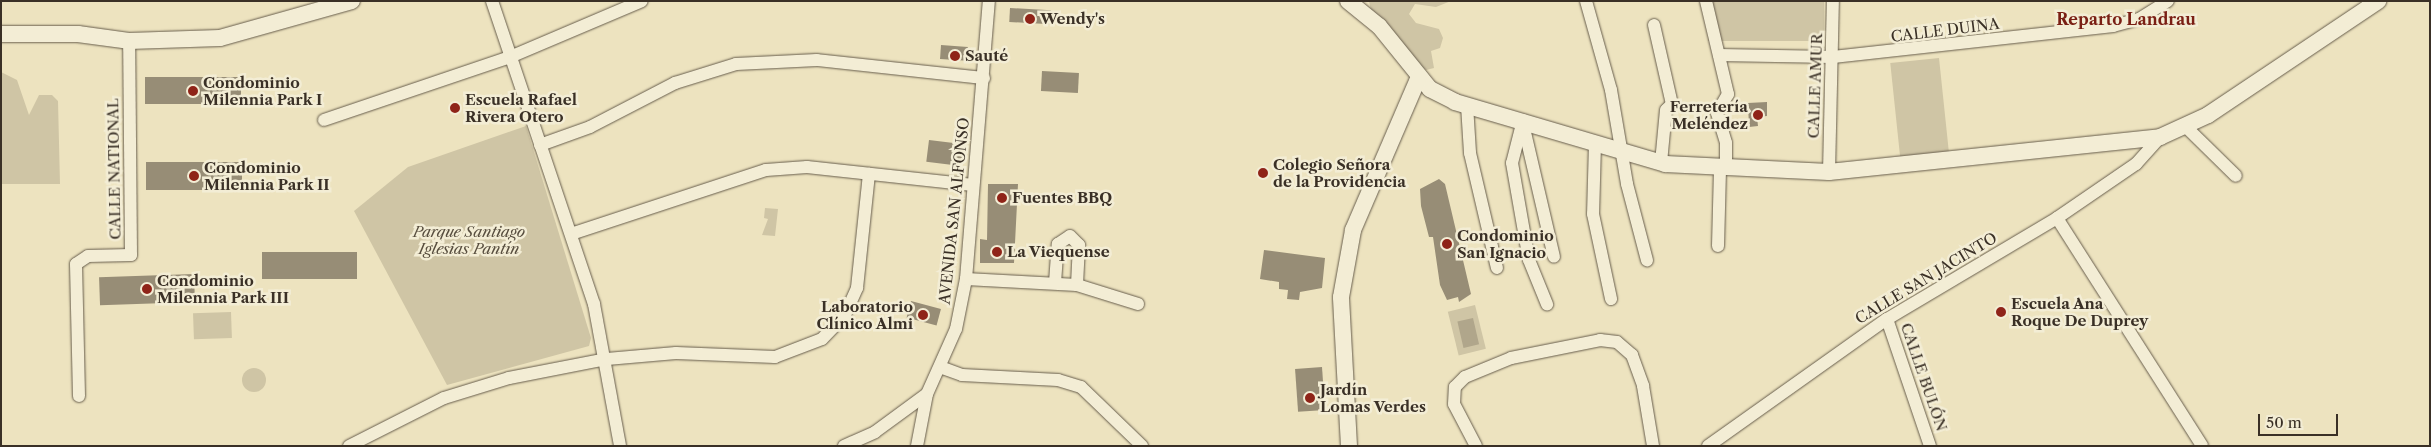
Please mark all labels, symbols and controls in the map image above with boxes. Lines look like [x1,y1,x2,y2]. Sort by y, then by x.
district label: Reparto Landrau [2056,9,2196,29]
place label: Wendy's [1040,10,1105,28]
marker: Wendy's [1024,13,1036,25]
street label: CALLE DUINA [1890,14,2000,46]
street label: CALLE AMUR [1804,33,1826,139]
place label: Sauté [965,47,1008,65]
marker: Sauté [949,50,961,62]
place label: Condominio Milennia Park I [203,73,323,108]
marker: Condominio Milennia Park I [187,85,199,97]
place label: Escuela Rafael Rivera Otero [465,90,577,125]
place label: Ferretería Meléndez [1670,97,1748,132]
street label: CALLE NATIONAL [104,98,124,240]
marker: Escuela Rafael Rivera Otero [449,102,461,114]
marker: Ferretería Meléndez [1752,109,1764,121]
street label: AVENIDA SAN ALFONSO [935,116,973,306]
place label: Colegio Señora de la Providencia [1273,155,1406,190]
place label: Condominio Milennia Park II [204,158,330,193]
marker: Colegio Señora de la Providencia [1257,167,1269,179]
marker: Condominio Milennia Park II [188,170,200,182]
place label: Fuentes BBQ [1012,189,1112,207]
marker: Fuentes BBQ [996,192,1008,204]
park label: Parque Santiago Iglesias Pantín [413,222,525,257]
place label: Condominio San Ignacio [1457,226,1554,261]
street label: CALLE SAN JACINTO [1852,229,2000,327]
marker: Condominio San Ignacio [1441,238,1453,250]
place label: La Viequense [1007,243,1111,261]
marker: La Viequense [991,246,1003,258]
place label: Condominio Milennia Park III [157,271,289,306]
marker: Condominio Milennia Park III [141,283,153,295]
place label: Escuela Ana Roque De Duprey [2011,294,2148,329]
place label: Laboratorio Clínico Almi [816,297,913,332]
marker: Escuela Ana Roque De Duprey [1995,306,2007,318]
marker: Laboratorio Clínico Almi [917,309,929,321]
street label: CALLE BULÓN [1897,321,1951,433]
place label: Jardín Lomas Verdes [1320,380,1426,415]
marker: Jardín Lomas Verdes [1304,392,1316,404]
scale bar [2261,404,2341,436]
text: 50 m [2266,413,2302,432]

